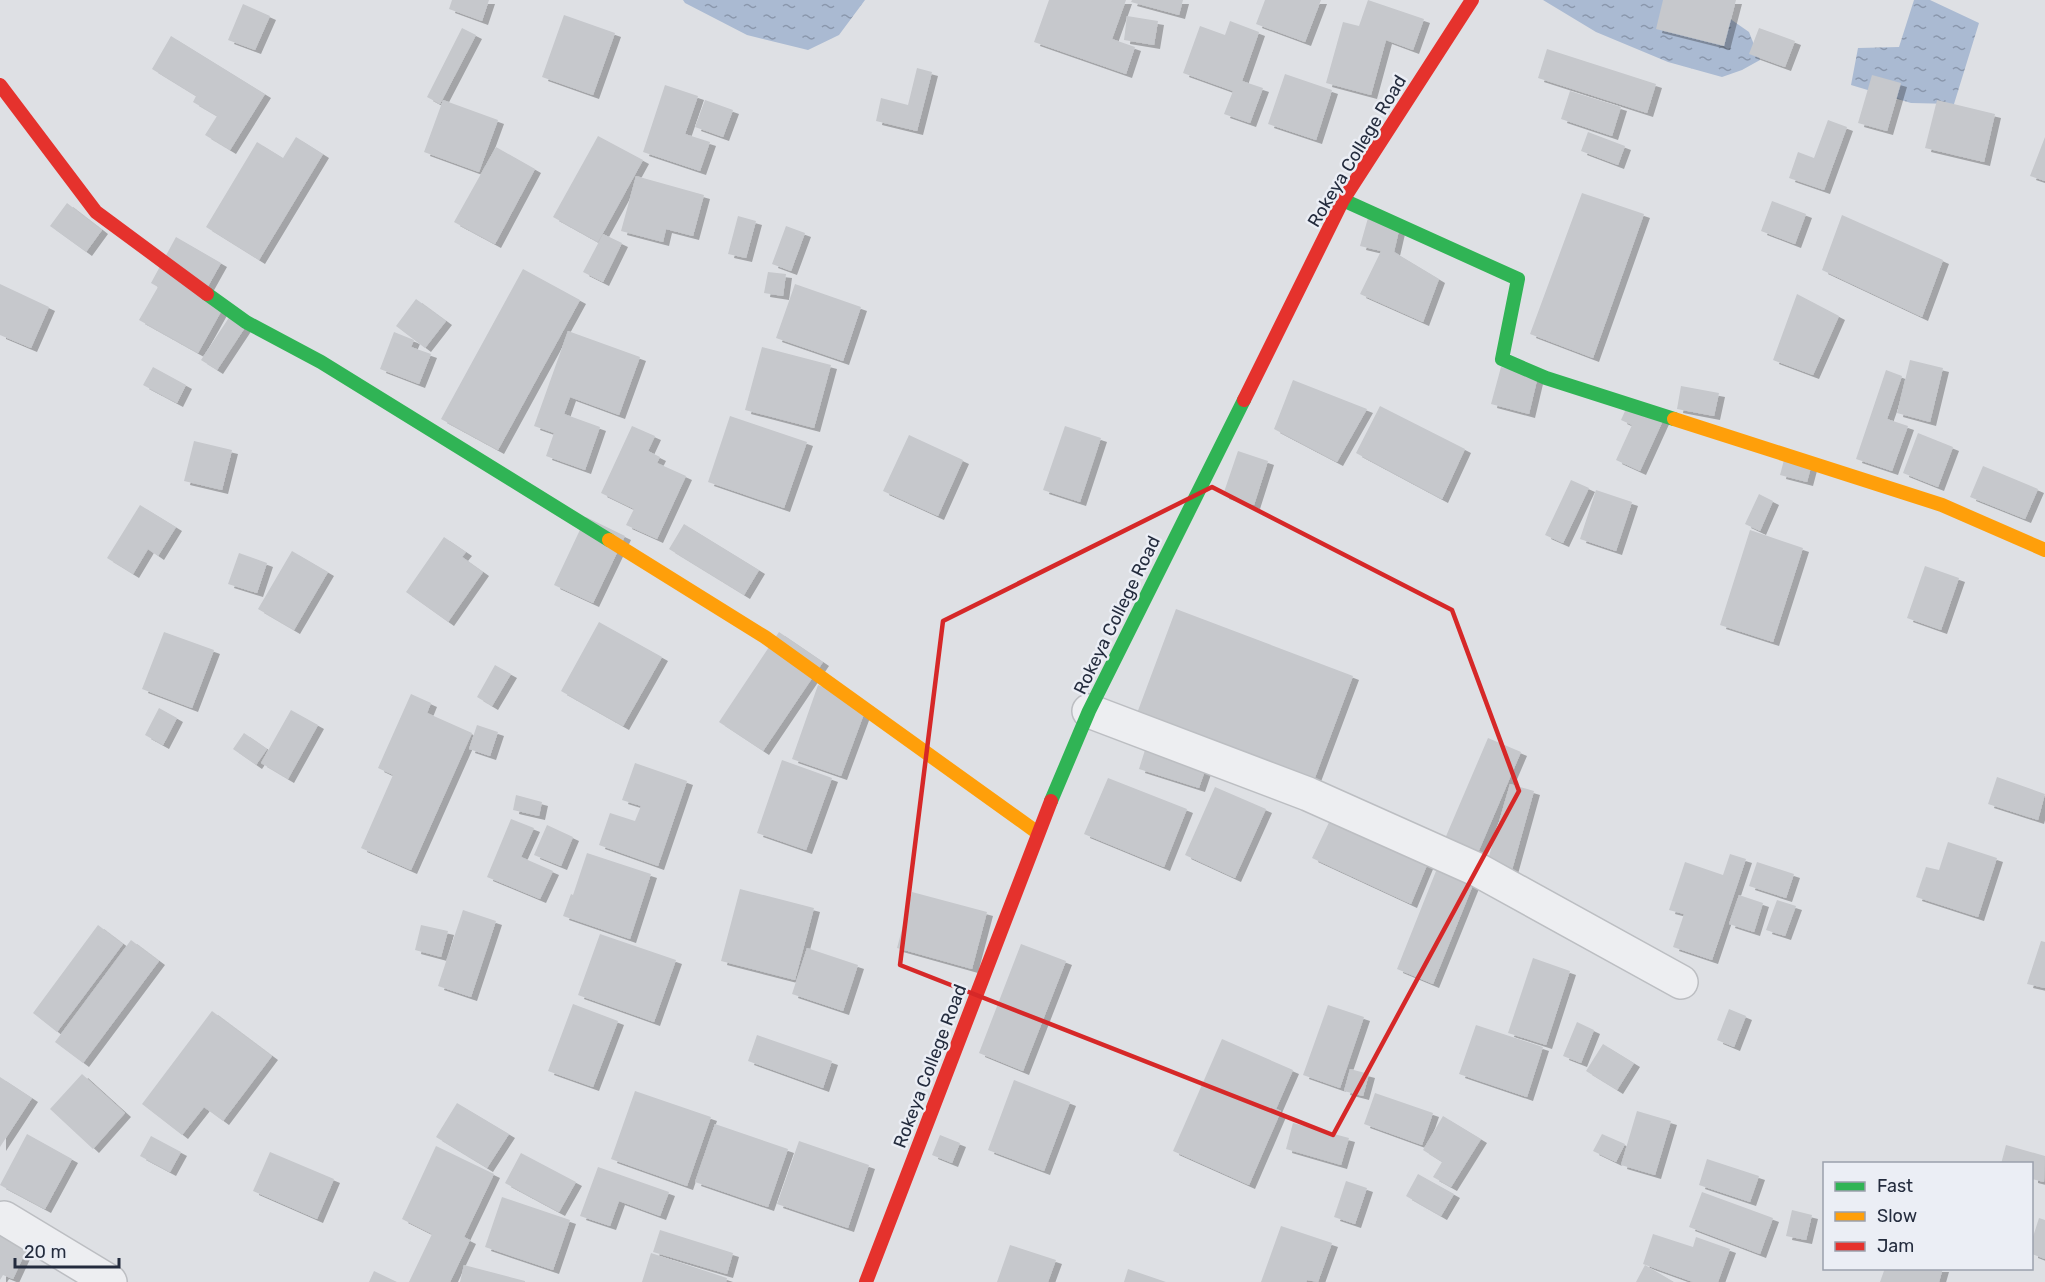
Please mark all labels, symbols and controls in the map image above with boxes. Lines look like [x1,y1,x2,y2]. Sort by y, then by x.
street label: Rokeya College Road [1303,71,1411,231]
street label: Rokeya College Road [1069,532,1165,698]
street label: Rokeya College Road [889,981,971,1151]
legend [1823,1162,2033,1270]
text: Fast [1877,1175,1913,1197]
text: Slow [1877,1205,1917,1227]
scale bar [15,1231,118,1269]
text: Jam [1877,1235,1914,1257]
text: 20 m [24,1241,66,1263]

